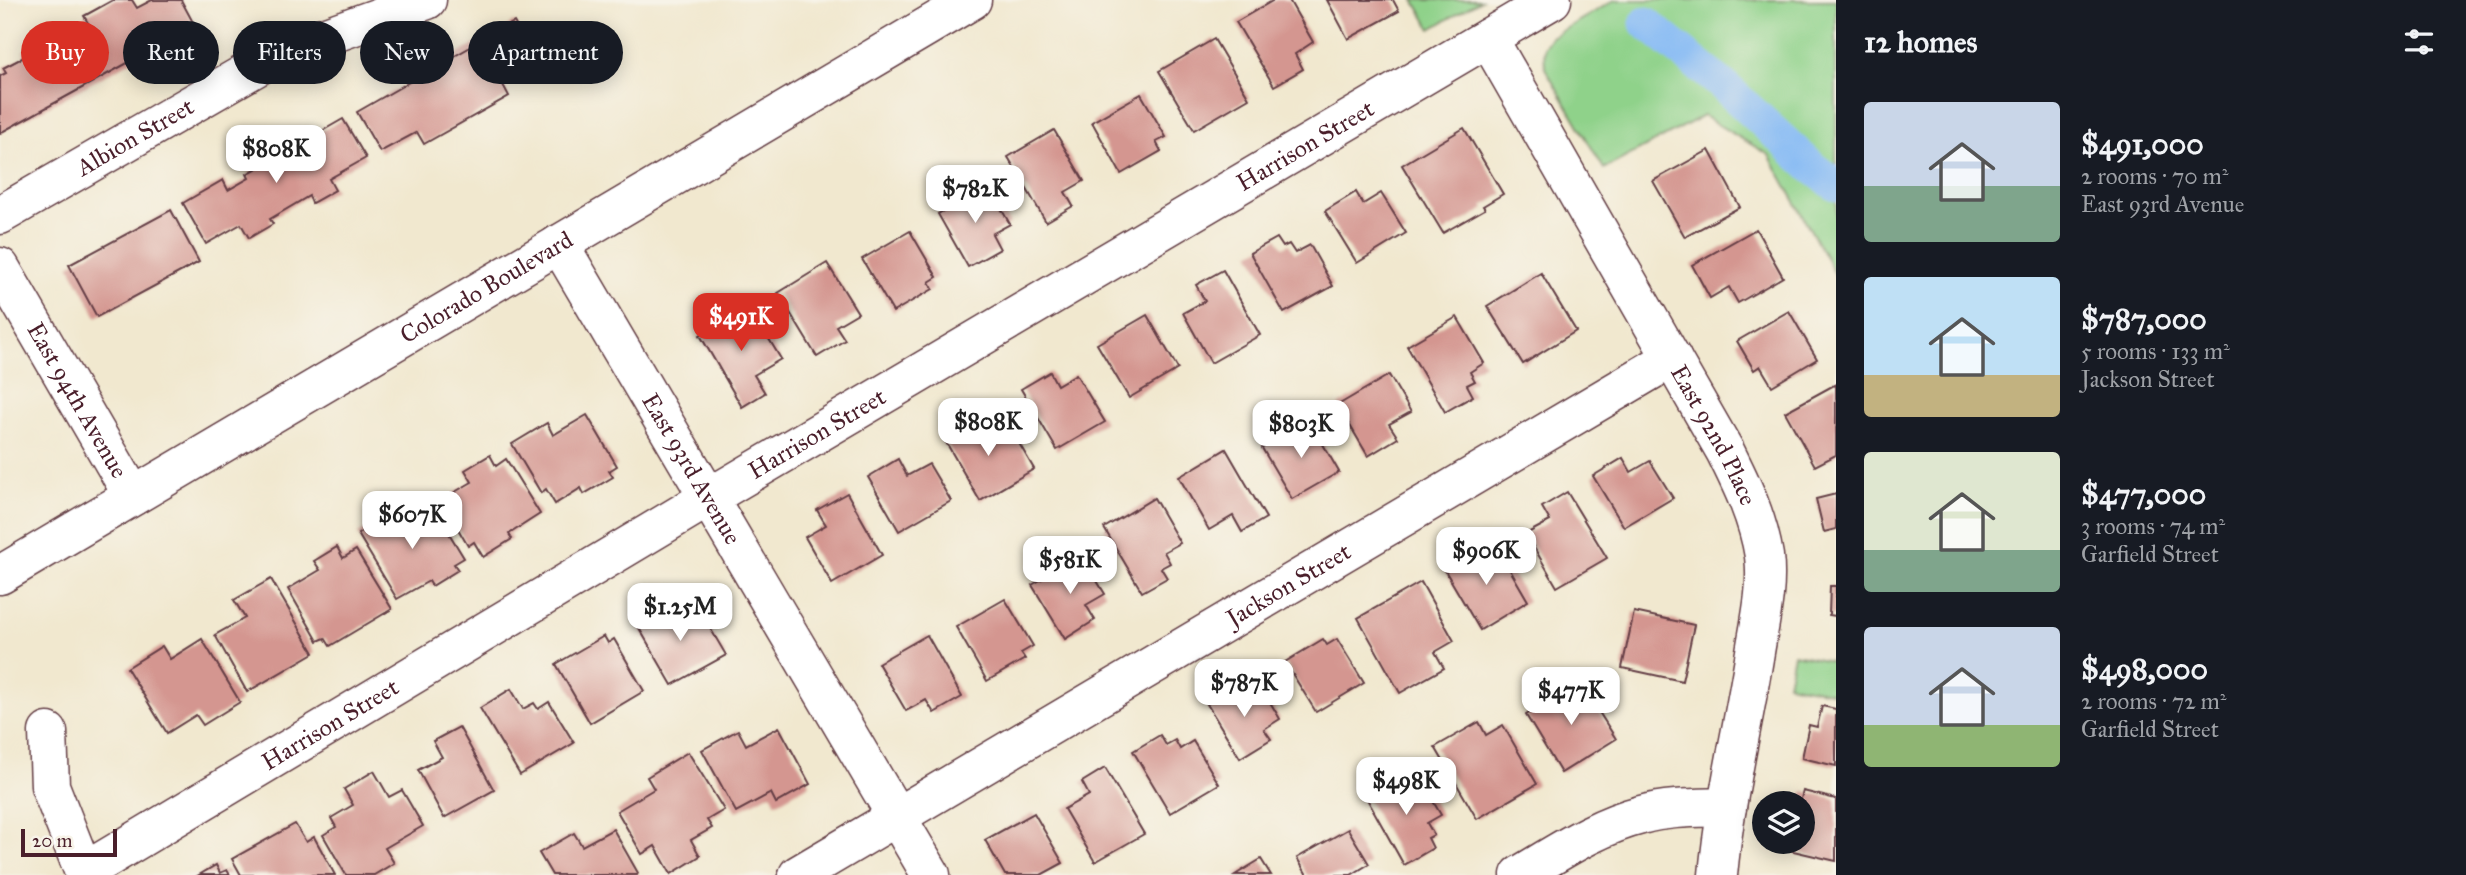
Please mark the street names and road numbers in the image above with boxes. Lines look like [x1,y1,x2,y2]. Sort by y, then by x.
street label: Albion Street [70,91,200,183]
street label: Harrison Street [1231,93,1380,198]
street label: Colorado Boulevard [394,225,578,350]
street label: East 94th Avenue [20,317,134,483]
street label: East 92nd Place [1664,360,1763,510]
street label: Harrison Street [743,381,891,486]
street label: East 93rd Avenue [635,388,748,550]
street label: Jackson Street [1218,536,1357,635]
street label: Harrison Street [256,672,405,777]

